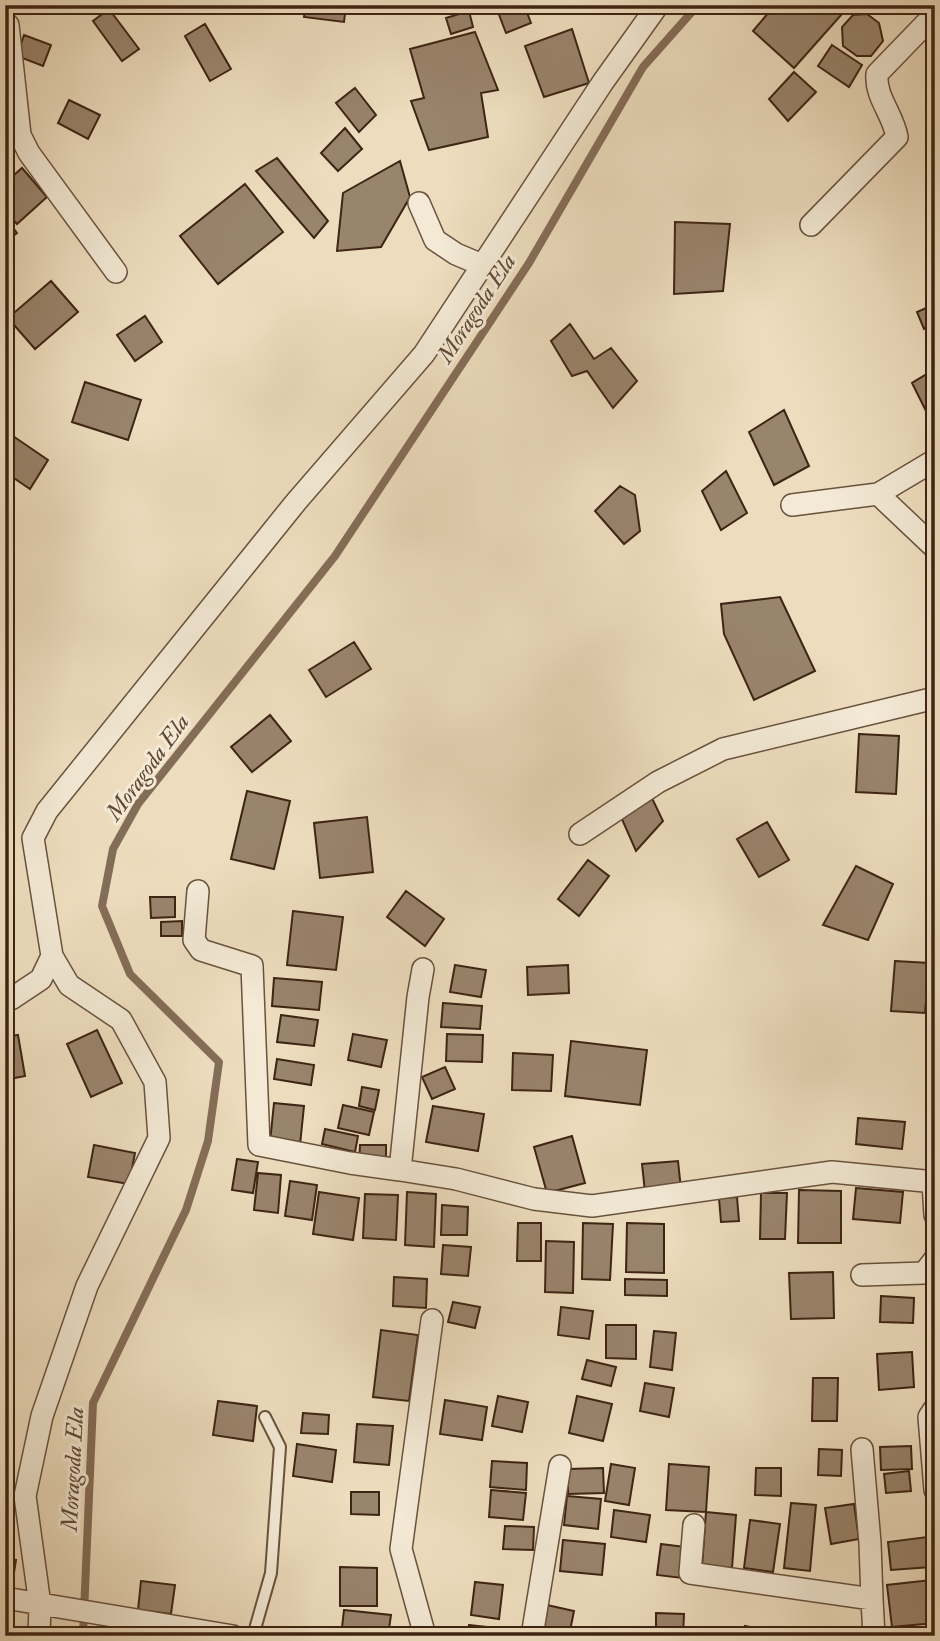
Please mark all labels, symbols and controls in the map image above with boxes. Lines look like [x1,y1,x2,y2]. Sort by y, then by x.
water label: Moragoda Ela [429,248,523,370]
water label: Moragoda Ela [98,708,196,828]
water label: Moragoda Ela [55,1406,90,1534]

